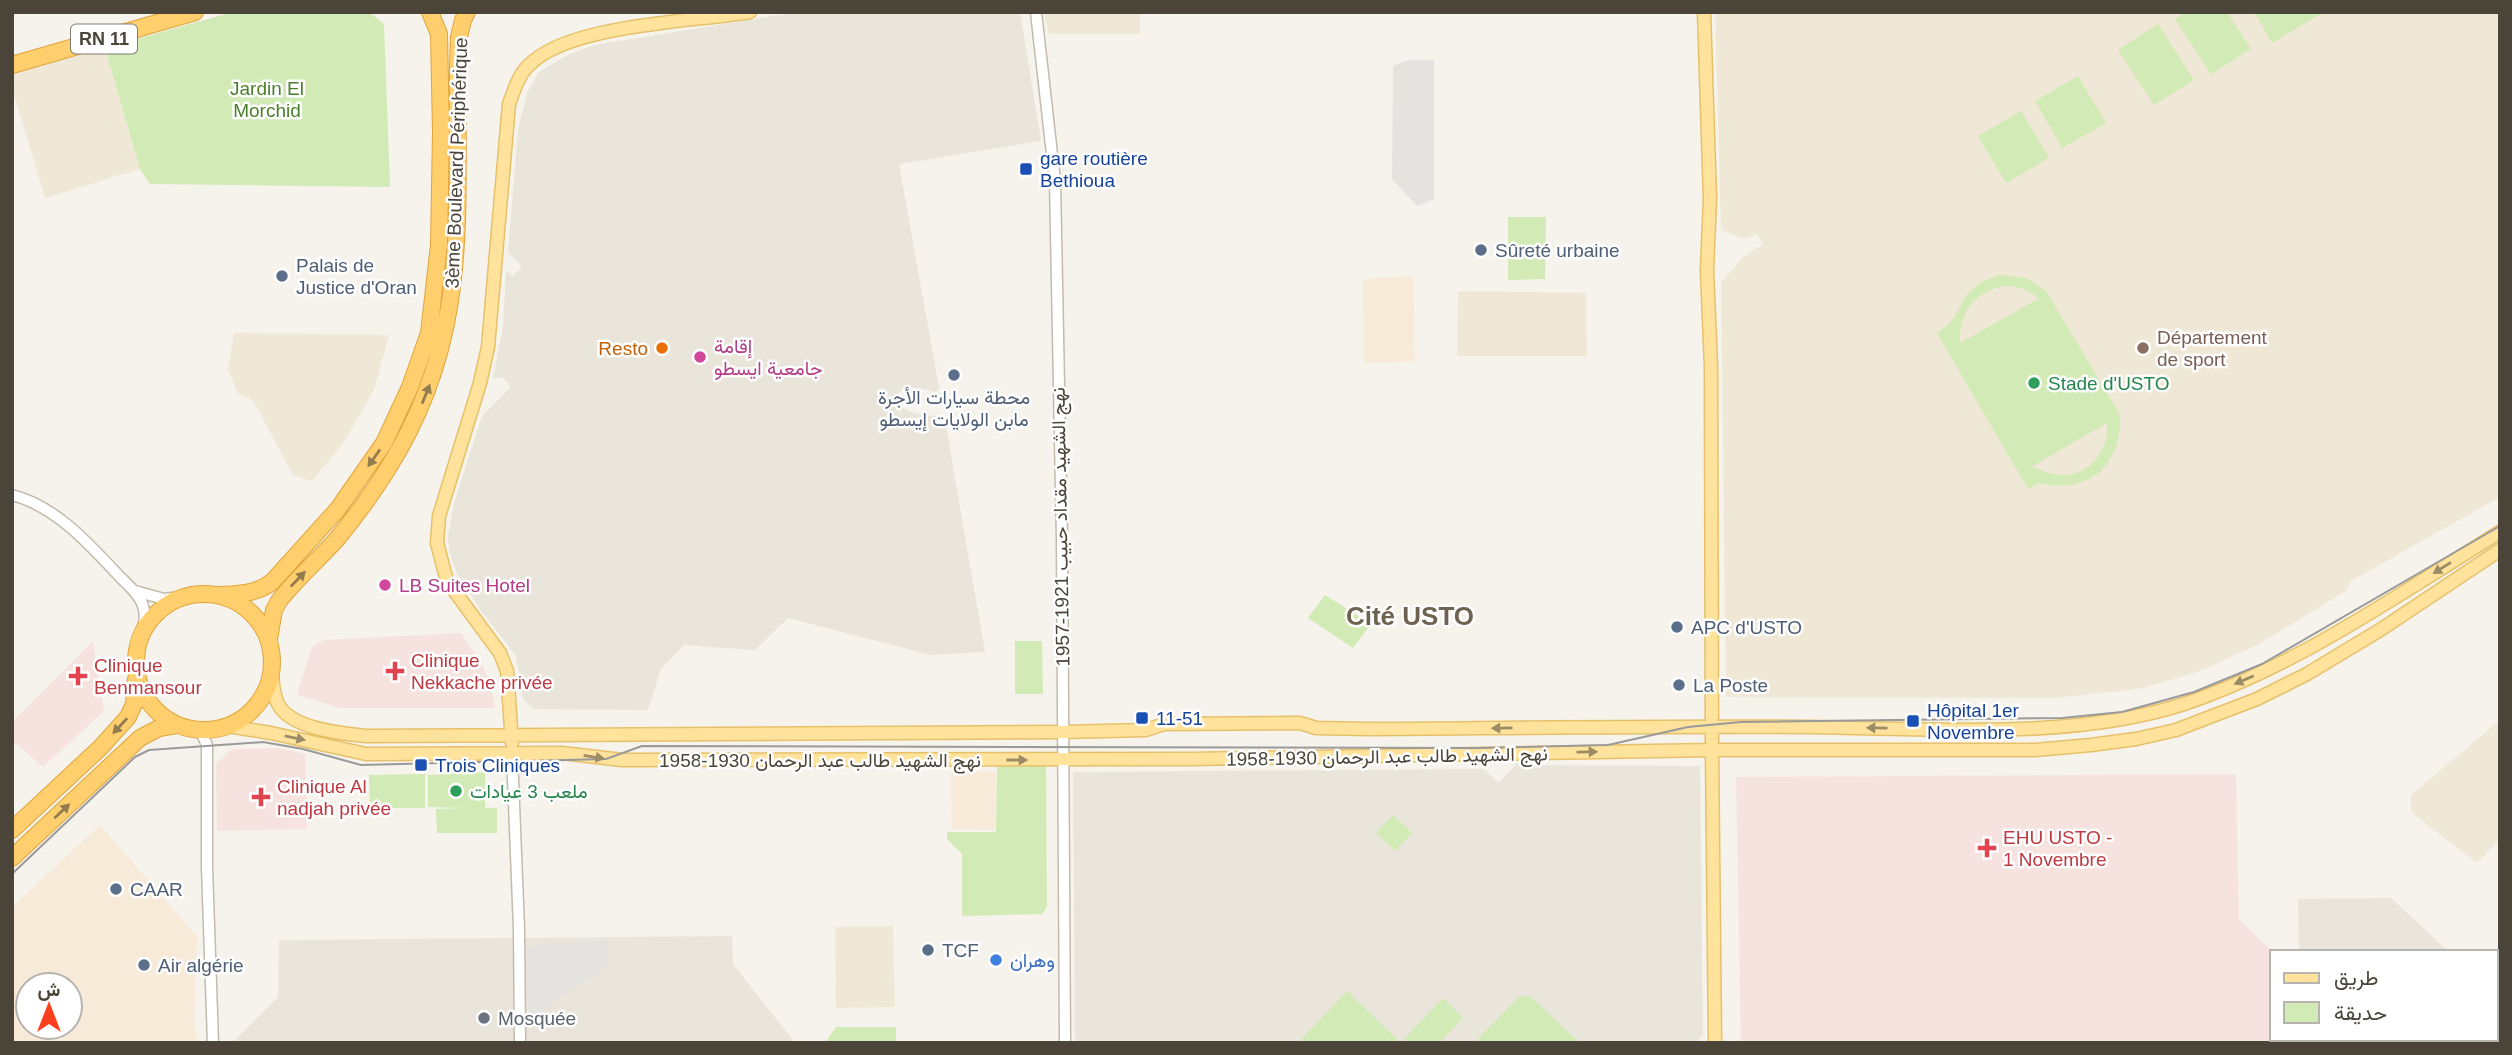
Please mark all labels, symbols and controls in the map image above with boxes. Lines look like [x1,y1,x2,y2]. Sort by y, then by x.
road number: RN 11 [71,24,137,54]
street label: 3ème Boulevard Périphérique [442,37,471,289]
park label: Jardin El Morchid [230,78,304,121]
place label: gare routière Bethioua [1040,148,1148,191]
marker: gare routière Bethioua [1018,161,1034,177]
place label: Sûreté urbaine [1495,240,1620,261]
marker: Sûreté urbaine [1473,242,1489,258]
place label: Palais de Justice d'Oran [296,255,417,298]
marker: Palais de Justice d'Oran [274,268,290,284]
place label: Département de sport [2157,327,2268,370]
place label: إقامة جامعية ايسطو [714,336,822,380]
place label: Resto [598,338,648,359]
marker: Resto [654,340,670,356]
marker: Département de sport [2135,340,2151,356]
marker: إقامة جامعية ايسطو [692,349,708,365]
marker: محطة سيارات الأجرة مابن الولايات إيسطو [946,367,962,383]
place label: Stade d'USTO [2048,373,2170,394]
marker: Stade d'USTO [2026,375,2042,391]
one-way arrow [420,383,431,404]
place label: محطة سيارات الأجرة مابن الولايات إيسطو [878,387,1030,432]
street label: نهج الشهيد مقداد حبيب 1921-1957 [1048,387,1076,667]
one-way arrow [367,449,381,467]
one-way arrow [2432,561,2451,574]
one-way arrow [289,571,306,588]
place label: LB Suites Hotel [399,575,530,596]
marker: LB Suites Hotel [377,577,393,593]
district label: Cité USTO [1346,601,1474,631]
place label: APC d'USTO [1691,617,1802,638]
marker: APC d'USTO [1669,619,1685,635]
place label: Clinique Nekkache privée [411,650,553,693]
place label: Clinique Benmansour [94,655,202,698]
marker: Clinique Nekkache privée [385,661,405,681]
marker: Clinique Benmansour [68,666,88,686]
place label: La Poste [1693,675,1768,696]
one-way arrow [2234,675,2255,686]
marker: La Poste [1671,677,1687,693]
place label: Hôpital 1er Novembre [1927,700,2020,743]
place label: 11-51 [1156,708,1203,729]
marker: 11-51 [1134,710,1150,726]
marker: Hôpital 1er Novembre [1905,713,1921,729]
one-way arrow [112,717,128,734]
one-way arrow [1491,722,1513,734]
one-way arrow [1865,722,1887,734]
one-way arrow [284,732,306,743]
street label: نهج الشهيد طالب عبد الرحمان 1930-1958 [1226,743,1548,773]
one-way arrow [1577,747,1599,758]
street label: نهج الشهيد طالب عبد الرحمان 1930-1958 [659,750,981,774]
one-way arrow [583,752,605,763]
one-way arrow [1006,754,1028,766]
place label: Trois Cliniques [435,755,560,776]
marker: Trois Cliniques [413,757,429,773]
place label: Clinique Al nadjah privée [277,776,391,819]
place label: ملعب 3 عيادات [470,781,588,803]
marker: ملعب 3 عيادات [448,783,464,799]
marker: Clinique Al nadjah privée [251,787,271,807]
one-way arrow [53,804,70,820]
place label: EHU USTO - 1 Novembre [2003,827,2112,870]
marker: EHU USTO - 1 Novembre [1977,838,1997,858]
place label: CAAR [130,879,183,900]
marker: CAAR [108,881,124,897]
place label: TCF [942,940,979,961]
marker: TCF [920,942,936,958]
place label: وهران [1010,950,1055,972]
legend [2270,950,2498,1041]
marker: وهران [988,952,1004,968]
place label: Air algérie [158,955,244,976]
marker: Air algérie [136,957,152,973]
text: طريق [2334,966,2379,991]
north arrow [14,971,84,1041]
text: ش [38,979,61,1001]
text: حديقة [2334,1001,2387,1025]
place label: Mosquée [498,1008,576,1029]
marker: Mosquée [476,1010,492,1026]

